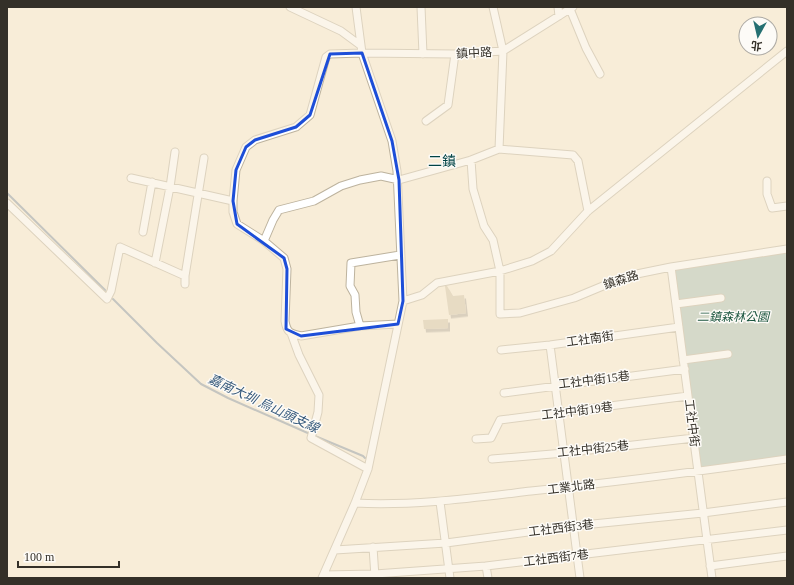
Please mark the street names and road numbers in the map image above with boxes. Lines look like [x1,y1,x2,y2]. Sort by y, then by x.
street label: 鎮中路 [456,45,492,61]
street label: 鎮森路 [602,268,640,292]
street label: 工社南街 [565,329,615,349]
street label: 工社中街15巷 [557,369,631,391]
street label: 工社中街 [682,398,702,448]
street label: 工社中街19巷 [540,400,614,422]
street label: 工社中街25巷 [556,438,630,460]
street label: 工業北路 [546,477,596,497]
street label: 工社西街3巷 [527,517,595,539]
street label: 工社西街7巷 [522,547,590,569]

